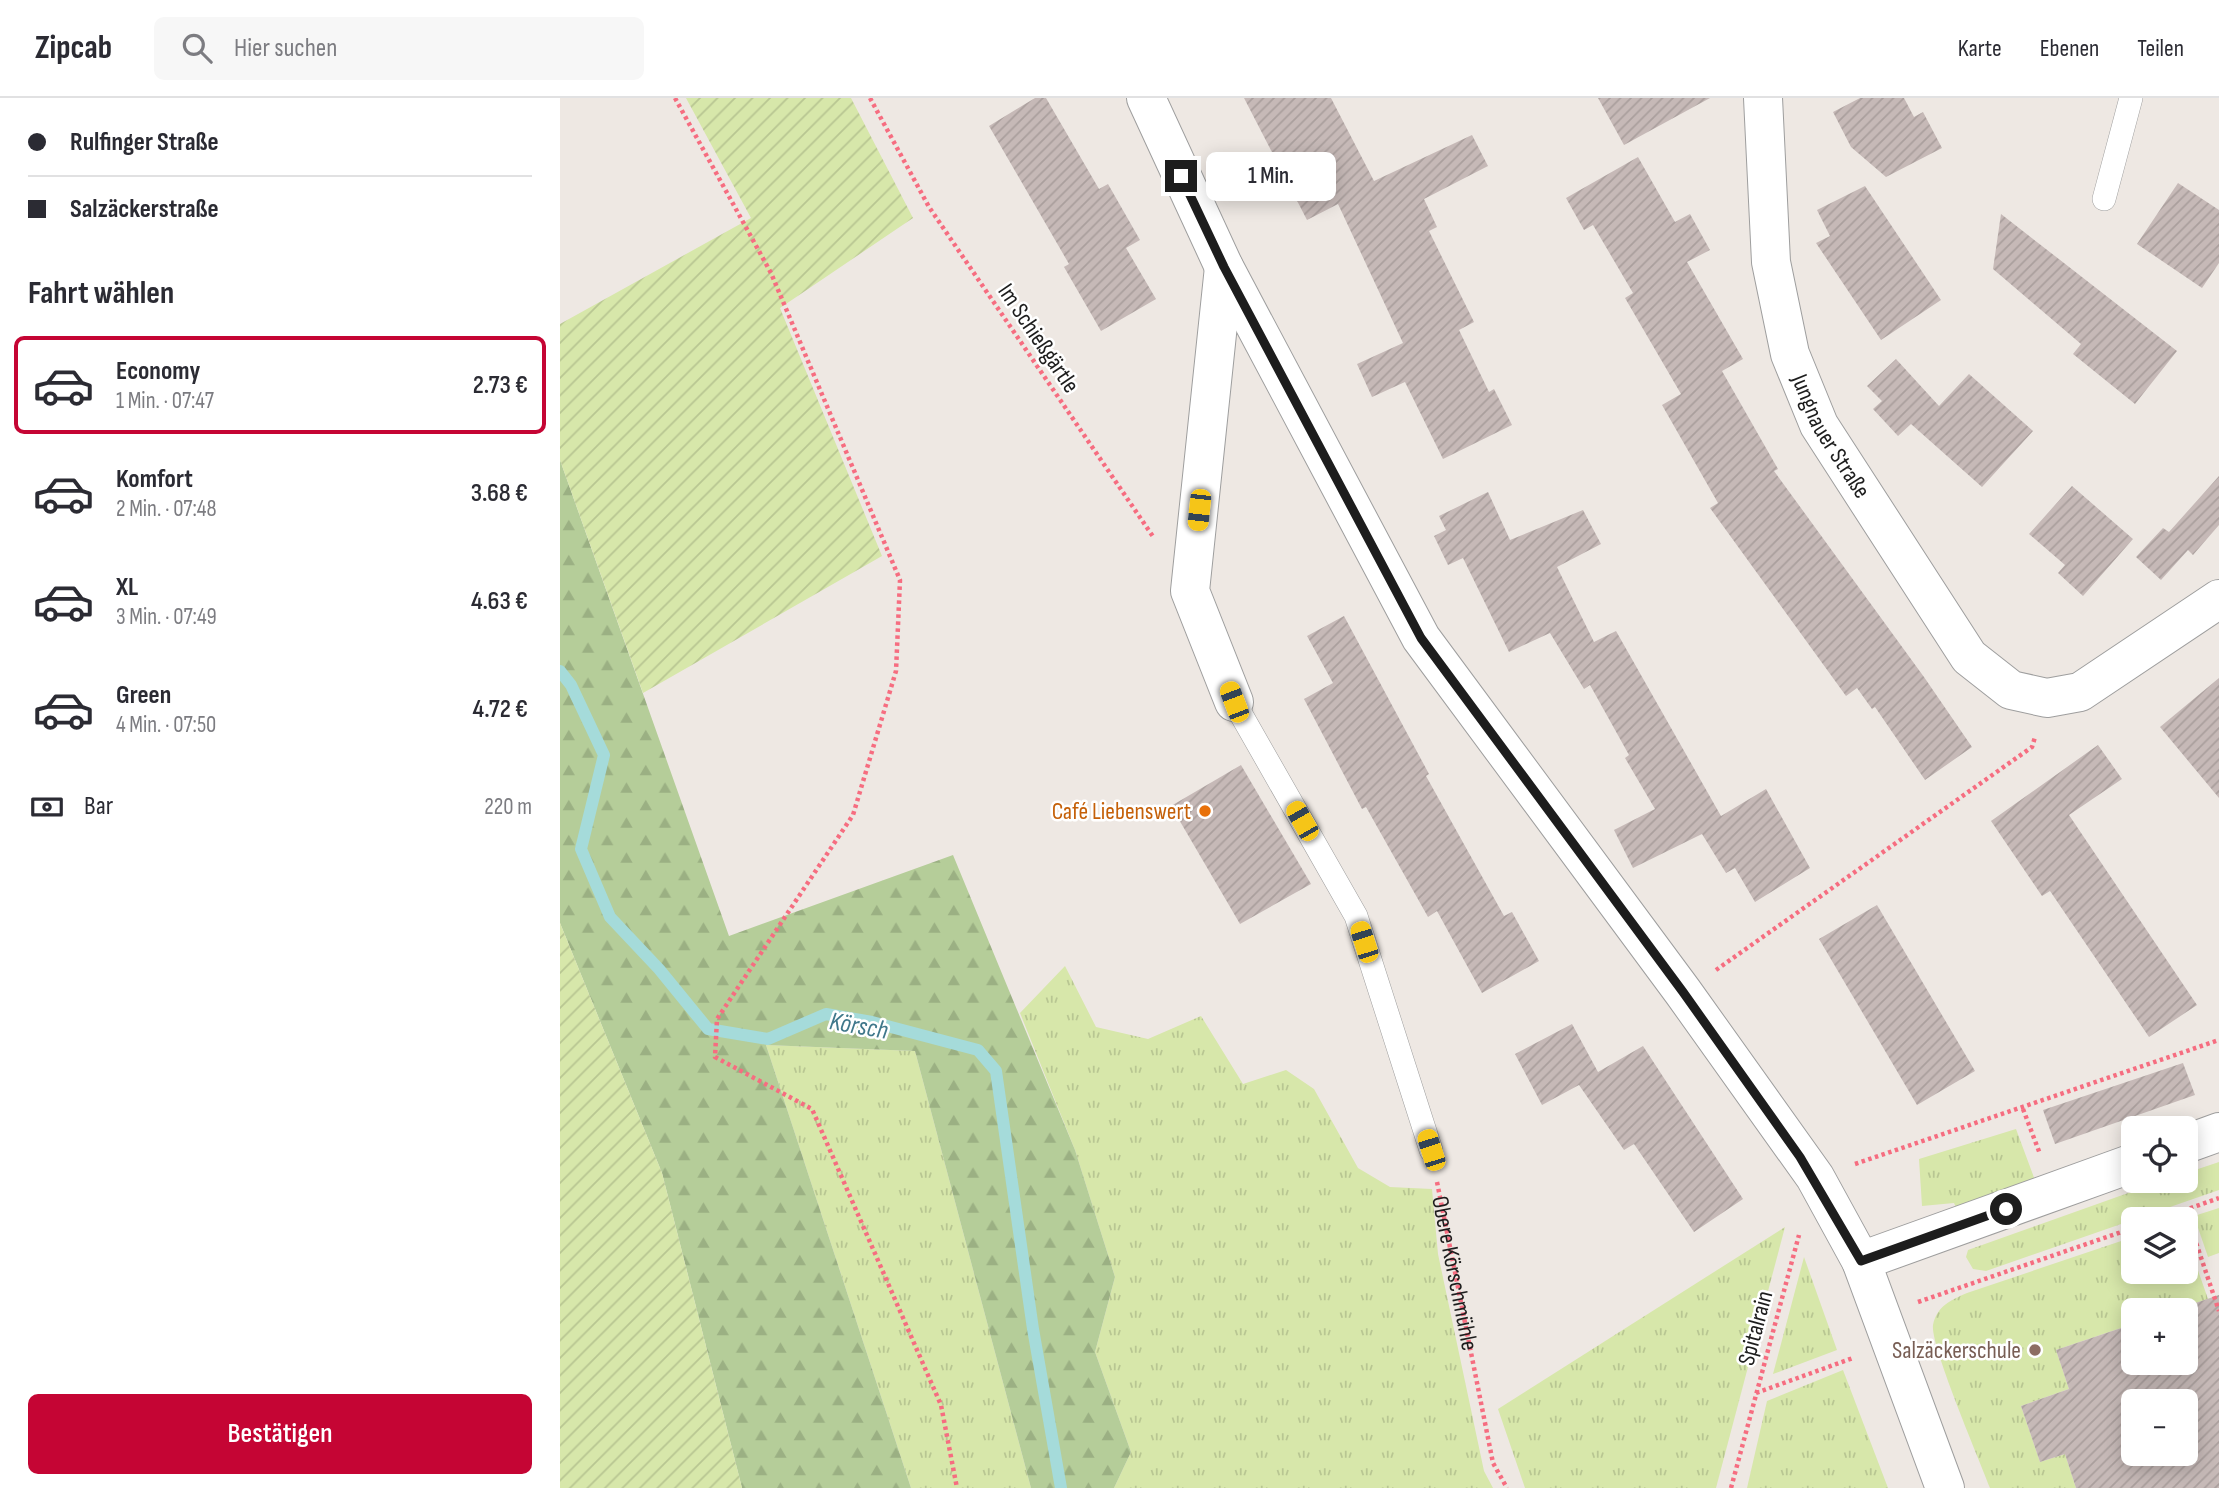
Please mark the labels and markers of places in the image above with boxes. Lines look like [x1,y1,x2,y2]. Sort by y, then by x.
place label: Café Liebenswert [1052,797,1191,826]
marker: Café Liebenswert [1197,803,1213,819]
place label: Salzäckerschule [1892,1336,2021,1365]
marker: Salzäckerschule [2027,1342,2043,1358]

